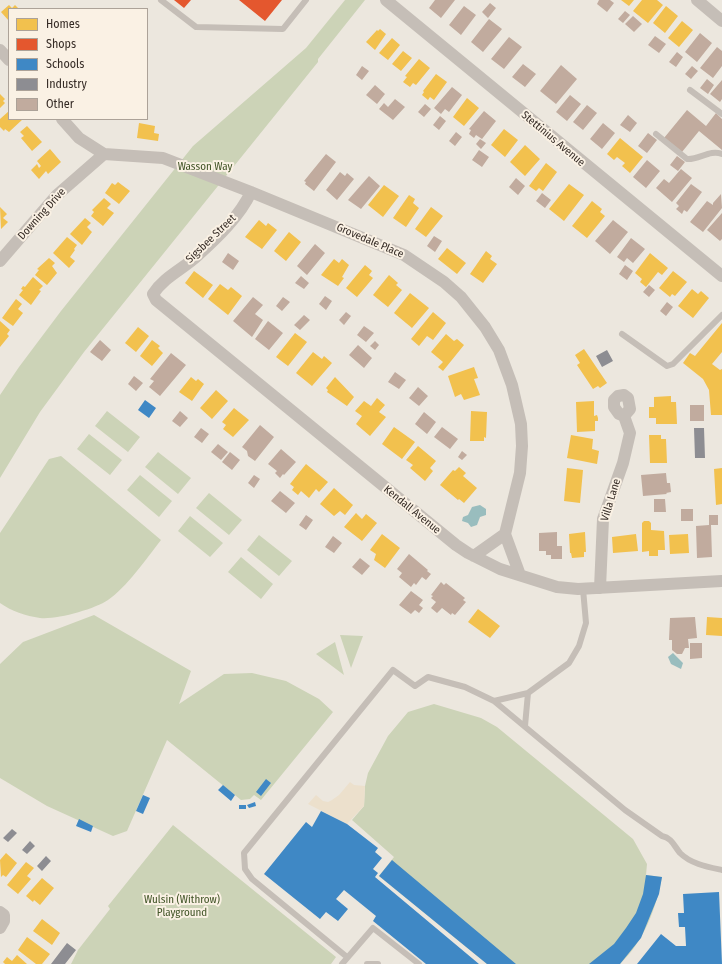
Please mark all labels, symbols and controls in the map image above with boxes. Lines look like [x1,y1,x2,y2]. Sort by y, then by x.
legend [8,8,148,120]
text: Homes [46,17,80,31]
text: Shops [46,37,76,51]
text: Schools [46,57,84,71]
text: Industry [46,77,87,91]
text: Other [46,97,74,111]
street label: Stettinius Avenue [519,109,587,169]
park label: Wasson Way [178,160,232,174]
street label: Downing Drive [15,186,69,242]
street label: Sigsbee Street [183,212,239,266]
street label: Grovedale Place [334,221,406,261]
street label: Villa Lane [598,477,624,523]
street label: Kendall Avenue [381,483,443,537]
park label: Wulsin (Withrow) Playground [144,893,220,919]

